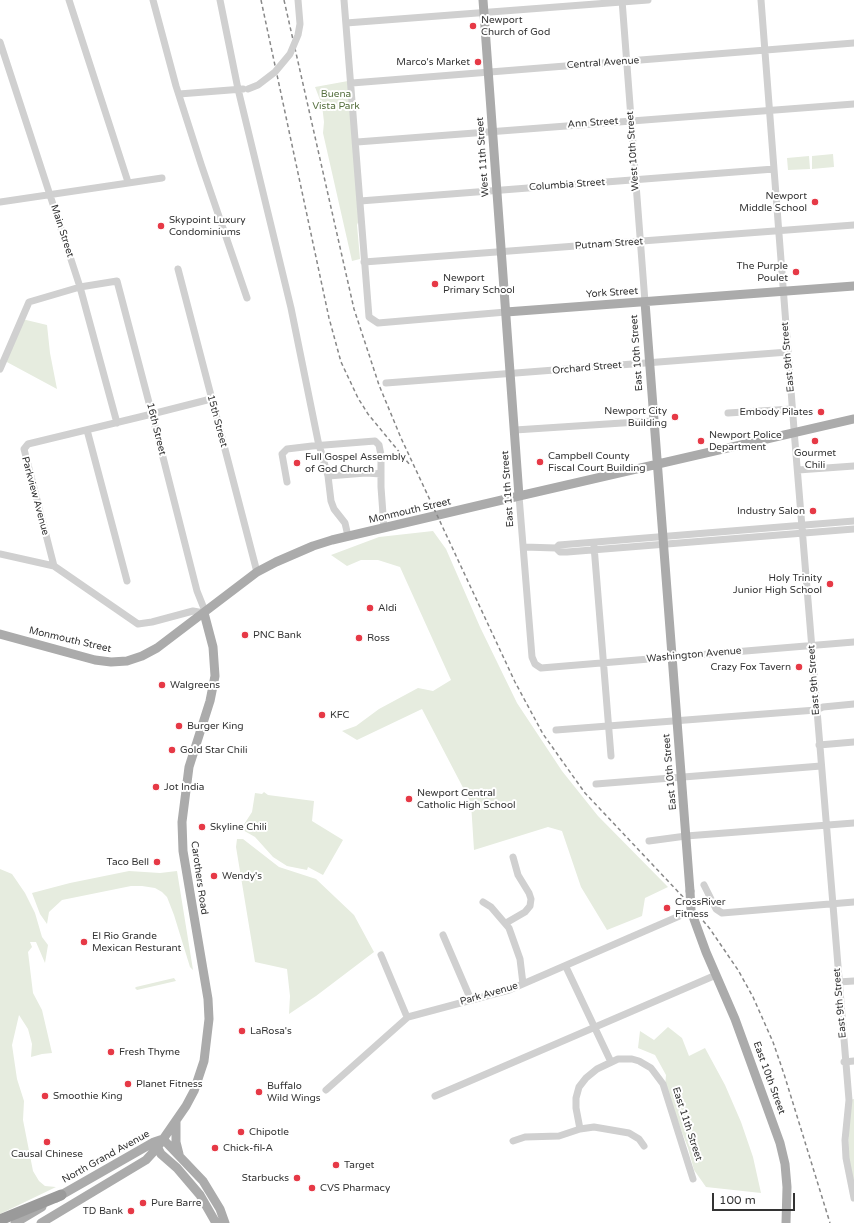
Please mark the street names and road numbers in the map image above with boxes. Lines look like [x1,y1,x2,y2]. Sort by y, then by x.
street label: Central Avenue [566,54,640,72]
street label: West 10th Street [624,111,642,191]
street label: Ann Street [567,115,619,131]
street label: West 11th Street [474,117,492,197]
street label: Columbia Street [529,176,605,194]
street label: Main Street [48,203,76,259]
street label: Putnam Street [574,236,644,252]
street label: York Street [586,285,638,301]
street label: East 10th Street [628,314,646,392]
street label: East 9th Street [779,321,797,393]
street label: Orchard Street [552,359,622,377]
street label: 15th Street [204,394,230,448]
street label: 16th Street [144,402,168,456]
street label: East 11th Street [499,450,517,528]
street label: Parkview Avenue [19,455,51,537]
street label: Monmouth Street [368,496,452,526]
street label: Monmouth Street [28,625,112,655]
street label: East 9th Street [806,644,822,716]
street label: Washington Avenue [646,645,742,665]
street label: East 10th Street [661,733,679,811]
street label: Carothers Road [188,840,210,916]
street label: East 9th Street [831,967,849,1039]
street label: Park Avenue [459,980,519,1008]
street label: East 10th Street [750,1040,788,1116]
street label: East 11th Street [669,1086,705,1162]
street label: North Grand Avenue [60,1128,152,1186]

